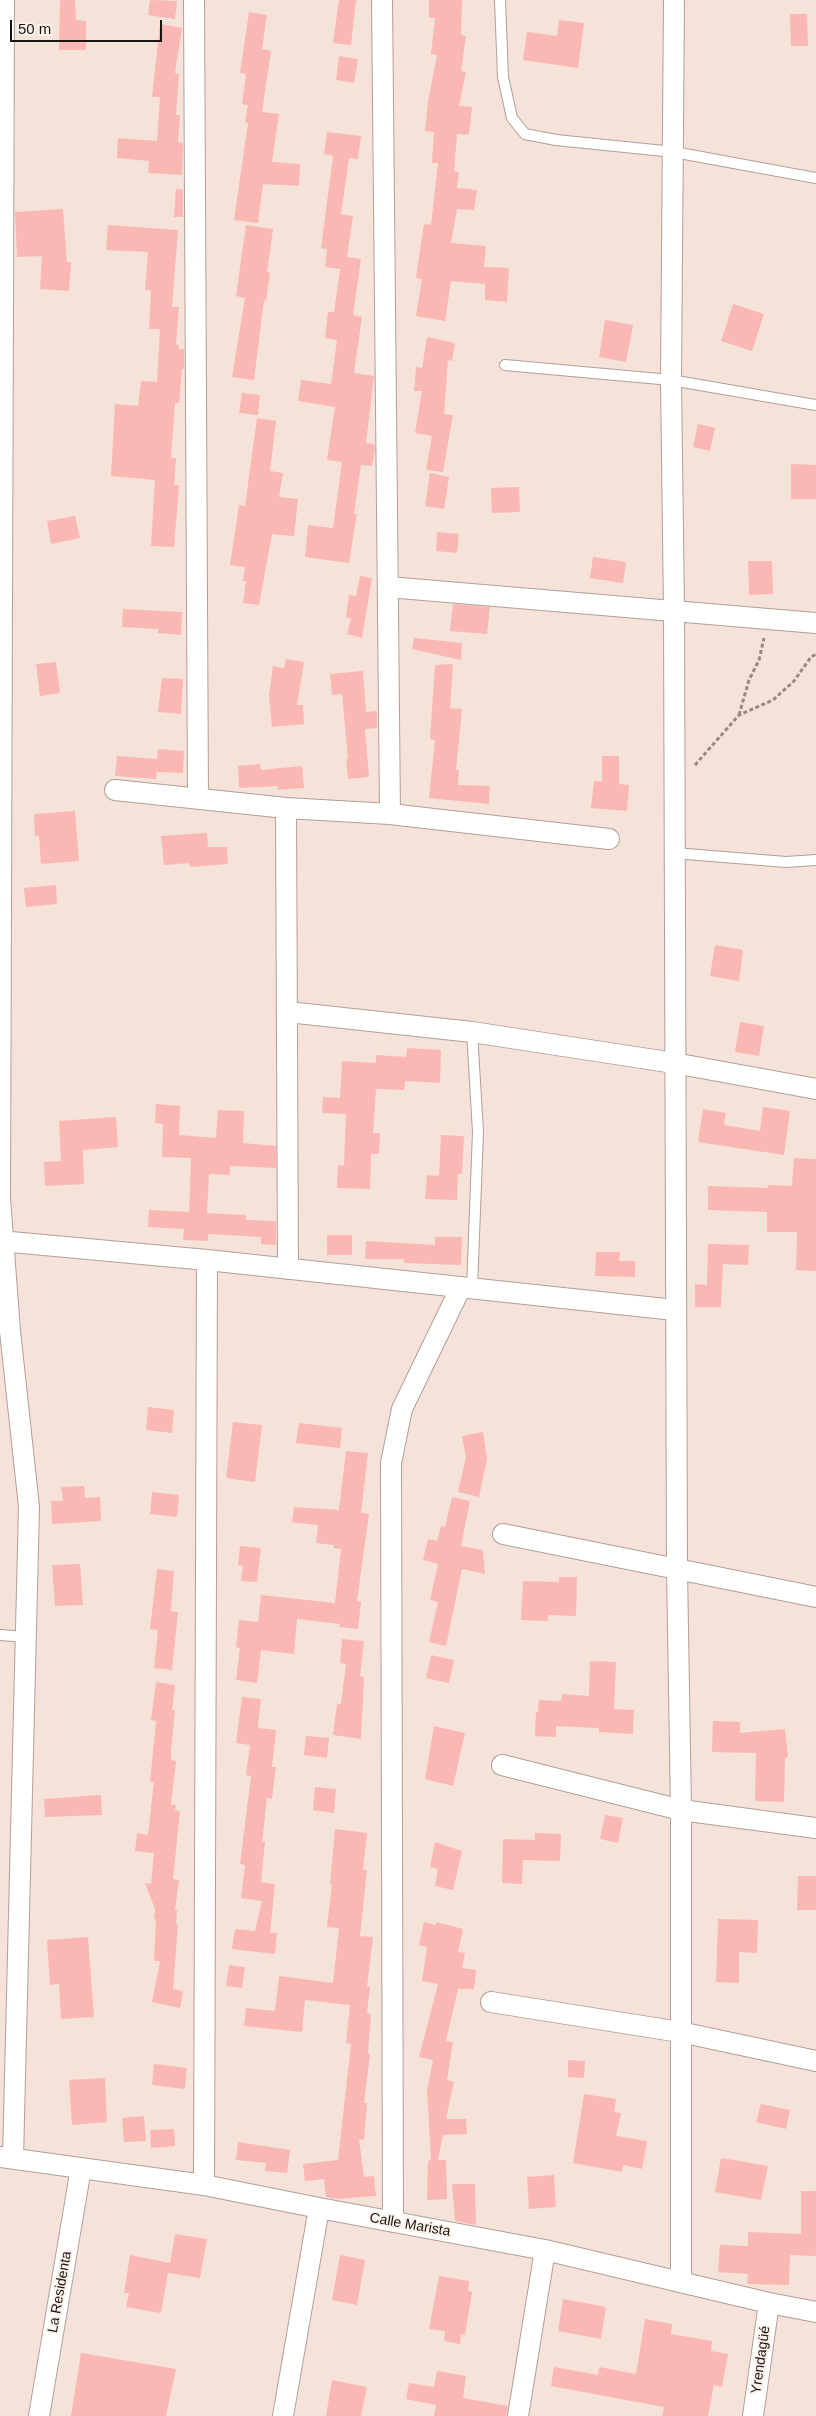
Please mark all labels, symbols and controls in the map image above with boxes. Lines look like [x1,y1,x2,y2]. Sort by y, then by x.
scale bar [12,10,165,42]
text: 50 m [18,20,51,37]
street label: Calle Marista [368,2210,452,2240]
street label: La Residenta [45,2250,75,2334]
street label: Yrendagüé [748,2325,774,2395]

